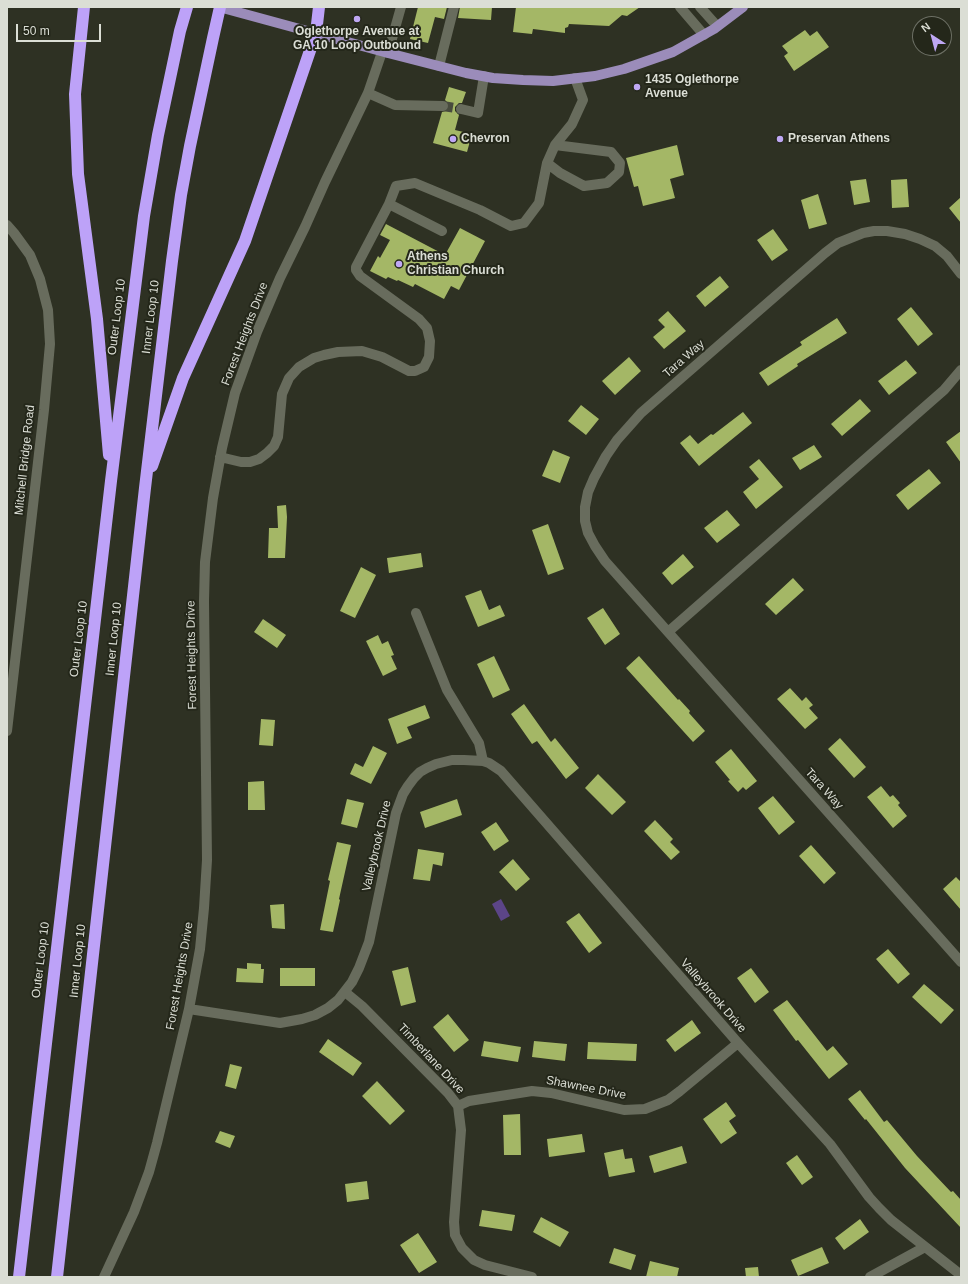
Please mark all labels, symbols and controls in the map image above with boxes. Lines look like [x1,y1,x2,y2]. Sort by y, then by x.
marker: Oglethorpe Avenue at GA 10 Loop Outbound [352,14,362,24]
scale bar [18,16,103,42]
north arrow [912,16,952,56]
text: N [919,20,932,34]
text: 50 m [23,24,50,38]
place label: Oglethorpe Avenue at GA 10 Loop Outbound [293,25,421,53]
place label: 1435 Oglethorpe Avenue [645,73,739,101]
marker: 1435 Oglethorpe Avenue [632,82,642,92]
place label: Chevron [461,132,510,146]
place label: Preservan Athens [788,132,890,146]
marker: Chevron [448,134,458,144]
marker: Preservan Athens [775,134,785,144]
place label: Athens Christian Church [407,250,504,278]
marker: Athens Christian Church [394,259,404,269]
street label: Outer Loop 10 [105,278,129,356]
street label: Inner Loop 10 [139,279,163,355]
street label: Forest Heights Drive [219,280,271,388]
street label: Tara Way [660,337,708,381]
street label: Mitchell Bridge Road [12,404,38,516]
street label: Outer Loop 10 [67,600,91,678]
street label: Forest Heights Drive [184,600,200,710]
street label: Inner Loop 10 [103,601,125,677]
street label: Tara Way [802,766,846,812]
street label: Valleybrook Drive [360,799,394,893]
street label: Outer Loop 10 [29,921,53,999]
street label: Forest Heights Drive [163,921,197,1031]
street label: Inner Loop 10 [67,923,89,999]
street label: Valleybrook Drive [677,956,749,1036]
street label: Timberlane Drive [395,1021,467,1097]
street label: Shawnee Drive [545,1073,627,1103]

